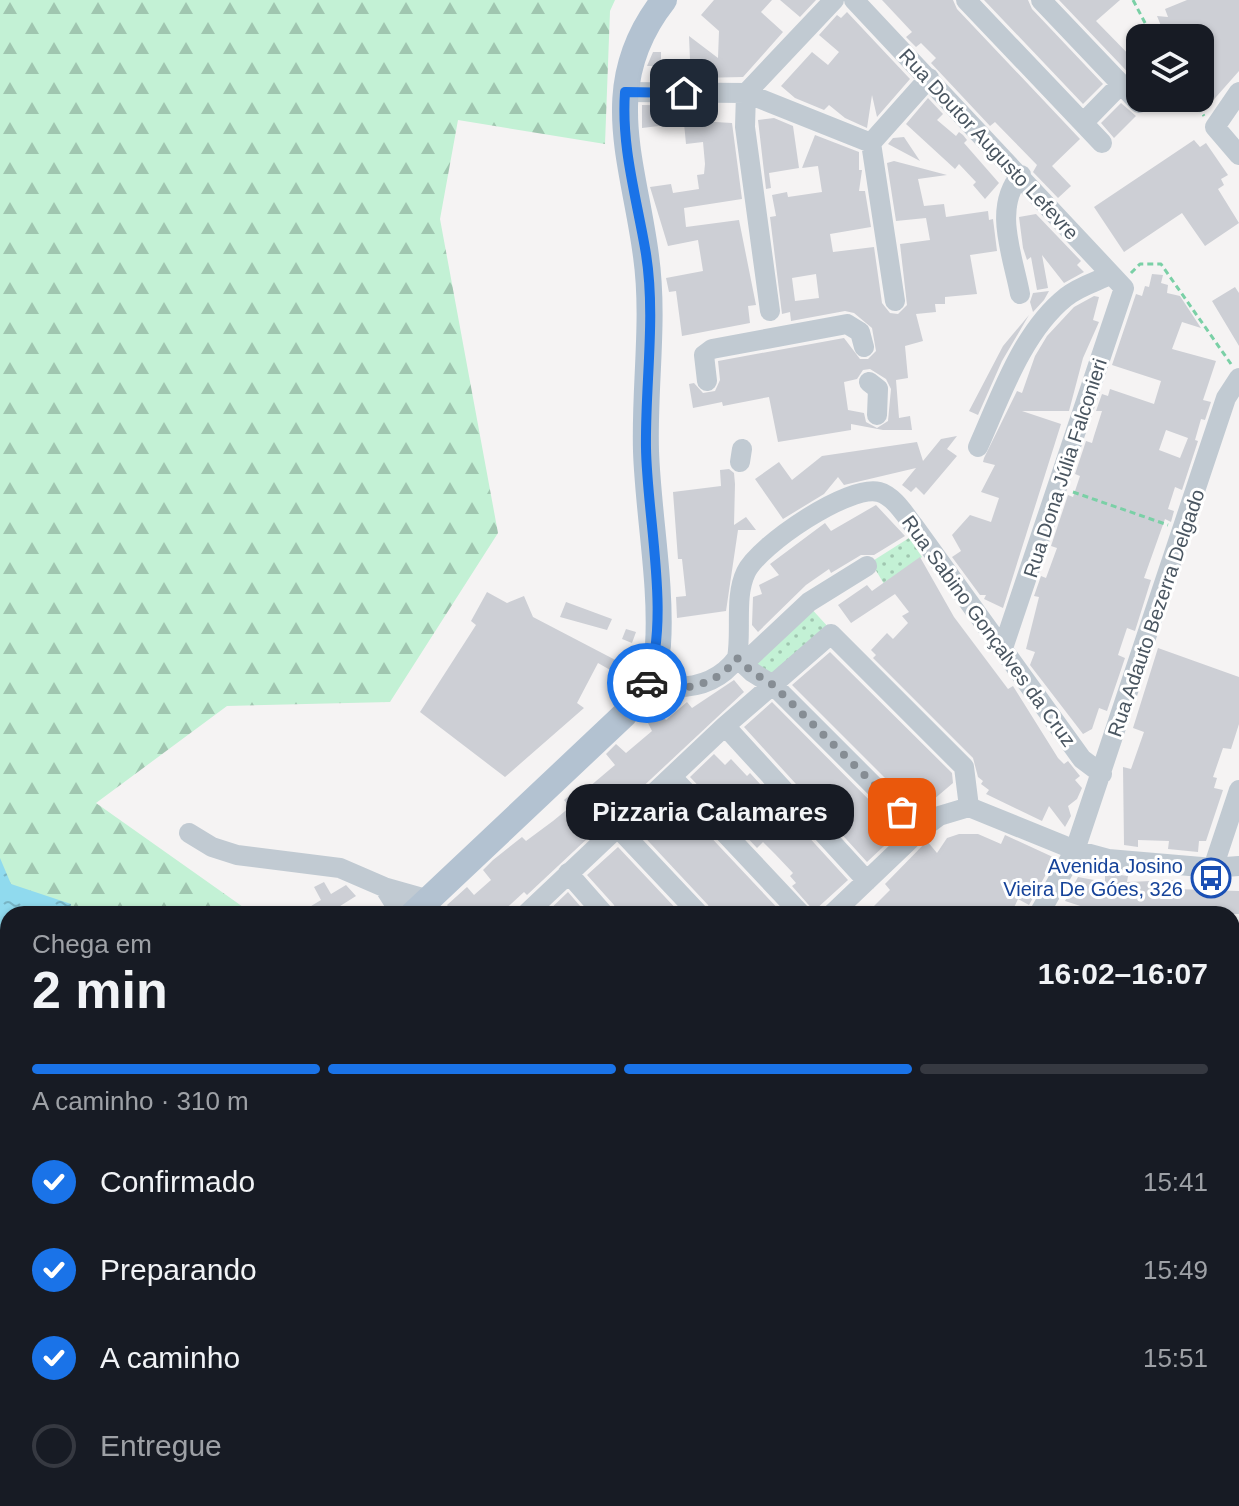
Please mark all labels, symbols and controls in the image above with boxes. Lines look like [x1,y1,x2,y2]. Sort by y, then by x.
map controls [1126,24,1214,112]
button: layers [1126,24,1214,112]
street label: Rua Doutor Augusto Lefevre [895,44,1083,244]
pin [650,59,718,127]
icon: home [662,71,706,115]
street label: Rua Dona Júlia Falconieri [1019,356,1111,580]
street label: Rua Adauto Bezerra Delgado [1103,486,1209,740]
street label: Rua Sabino Gonçalves da Cruz [898,511,1080,751]
courier [607,643,687,723]
icon: car [625,661,669,705]
pin [868,778,936,846]
callout: Pizzaria Calamares [566,784,854,840]
icon: bag [880,790,924,834]
text: Pizzaria Calamares [592,797,828,827]
place label: Avenida Josino Vieira De Góes, 326 [1003,855,1183,900]
bus stop icon: Avenida Josino Vieira De Góes, 326 [1190,857,1232,899]
text: Chega em [32,929,152,959]
text: 16:02–16:07 [1038,957,1208,990]
text: 2 min [32,961,168,1019]
text: A caminho · 310 m [32,1086,249,1116]
icon: check [32,1160,76,1204]
text: Confirmado [100,1165,255,1198]
text: 15:41 [1143,1167,1208,1197]
icon: check [32,1248,76,1292]
text: Preparando [100,1253,257,1286]
text: 15:49 [1143,1255,1208,1285]
icon: check [32,1336,76,1380]
text: A caminho [100,1341,240,1374]
text: 15:51 [1143,1343,1208,1373]
text: Entregue [100,1429,222,1462]

